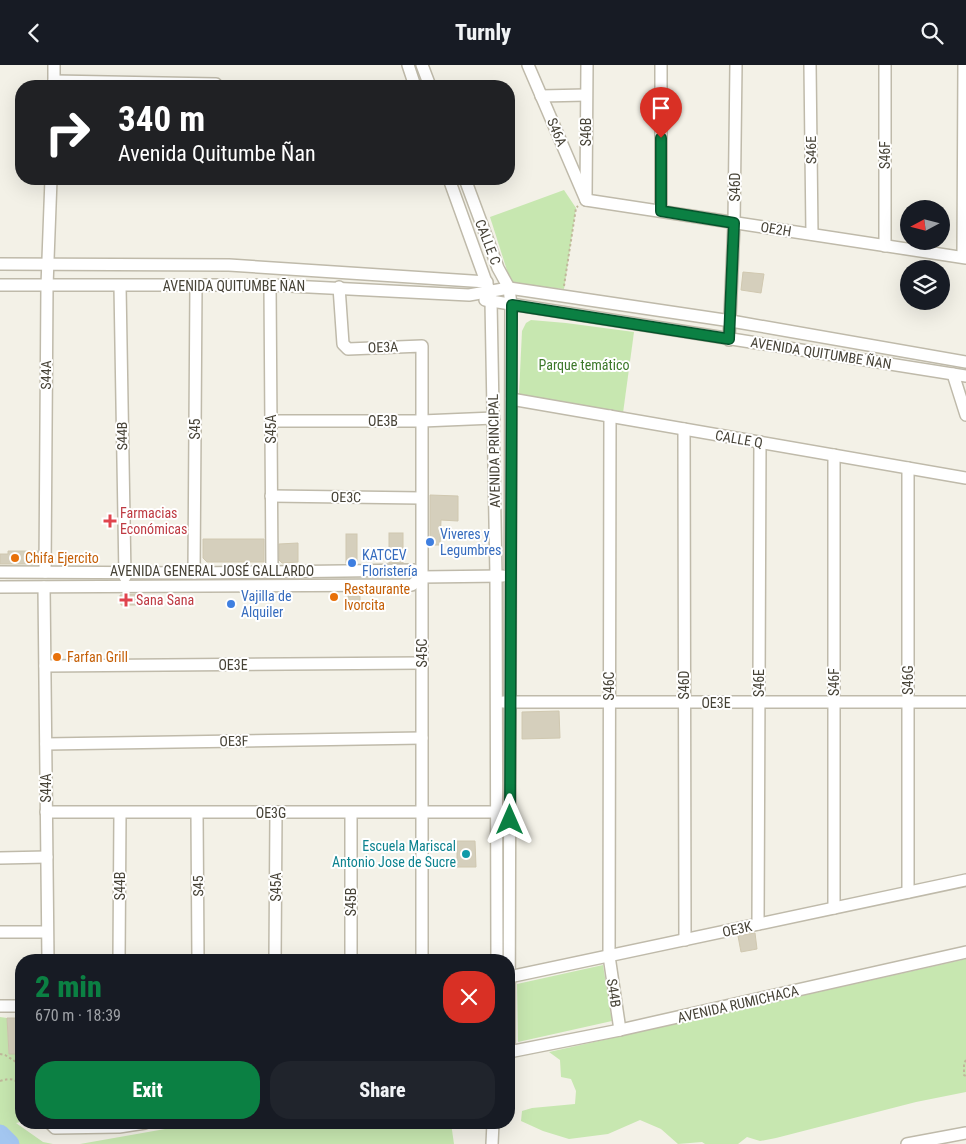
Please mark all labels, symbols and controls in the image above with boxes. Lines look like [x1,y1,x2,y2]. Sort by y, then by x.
icon: back [20,19,48,47]
icon: search [918,19,946,47]
text: Turnly [455,20,511,45]
pin [640,87,682,138]
icon: arrive [647,94,675,122]
text: 340 m [118,99,205,140]
icon: right [35,100,100,165]
street label: S46A [544,115,570,149]
street label: S46B [578,118,594,146]
street label: S46E [803,136,819,164]
text: Avenida Quitumbe Ñan [118,141,316,166]
street label: S46F [877,141,893,169]
street label: S46D [727,172,743,202]
north arrow [900,200,950,250]
map controls [900,200,950,310]
street label: CALLE C [472,217,504,267]
street label: OE2H [759,219,793,239]
button: layers [900,260,950,310]
street label: AVENIDA QUITUMBE ÑAN [163,277,305,294]
street label: AVENIDA QUITUMBE ÑAN [749,333,893,372]
street label: OE3A [368,338,398,356]
park label: Parque temático [539,357,629,373]
street label: S44A [38,360,54,390]
street label: AVENIDA PRINCIPAL [485,394,503,508]
street label: OE3B [368,413,398,429]
street label: S45A [263,414,279,444]
street label: S45 [187,418,203,440]
street label: S44B [114,421,130,451]
street label: CALLE Q [714,427,764,451]
street label: OE3C [331,489,361,505]
place label: Farmacias Económicas [120,505,187,537]
marker: Farmacias Económicas [104,515,116,527]
place label: Viveres y Legumbres [440,526,501,558]
marker: Viveres y Legumbres [424,536,436,548]
place label: KATCEV Floristería [362,547,418,579]
place label: Chifa Ejercito [25,550,99,566]
marker: Chifa Ejercito [9,552,21,564]
marker: KATCEV Floristería [346,557,358,569]
street label: AVENIDA GENERAL JOSÉ GALLARDO [110,562,314,579]
place label: Restaurante Ivorcita [344,581,411,613]
place label: Vajilla de Alquiler [241,588,292,620]
marker: Restaurante Ivorcita [328,591,340,603]
place label: Sana Sana [136,592,194,608]
marker: Sana Sana [120,594,132,606]
marker: Vajilla de Alquiler [225,598,237,610]
street label: S45C [414,638,430,668]
place label: Farfan Grill [67,649,128,665]
marker: Farfan Grill [51,651,63,663]
street label: OE3E [218,657,248,673]
street label: S46G [900,665,916,695]
street label: S46F [826,668,842,696]
street label: S46E [751,669,767,697]
street label: S46D [676,670,692,700]
street label: S46C [601,671,617,701]
street label: OE3E [701,695,731,711]
street label: OE3F [219,733,249,749]
street label: S44A [38,773,54,803]
position arrow [483,793,535,845]
street label: OE3G [256,805,286,821]
place label: Escuela Mariscal Antonio Jose de Sucre [332,838,456,870]
marker: Escuela Mariscal Antonio Jose de Sucre [460,848,472,860]
street label: S44B [112,872,128,900]
street label: S45A [268,872,284,902]
street label: S45 [190,875,206,897]
street label: S45B [343,888,359,916]
street label: OE3K [721,918,754,940]
text: 2 min [35,969,102,1004]
button: close [443,971,495,1023]
street label: S44B [604,978,624,1008]
street label: AVENIDA RUMICHACA [676,982,800,1026]
text: 670 m · 18:39 [35,1006,121,1025]
button: Exit [35,1061,260,1119]
button: Share [270,1061,495,1119]

